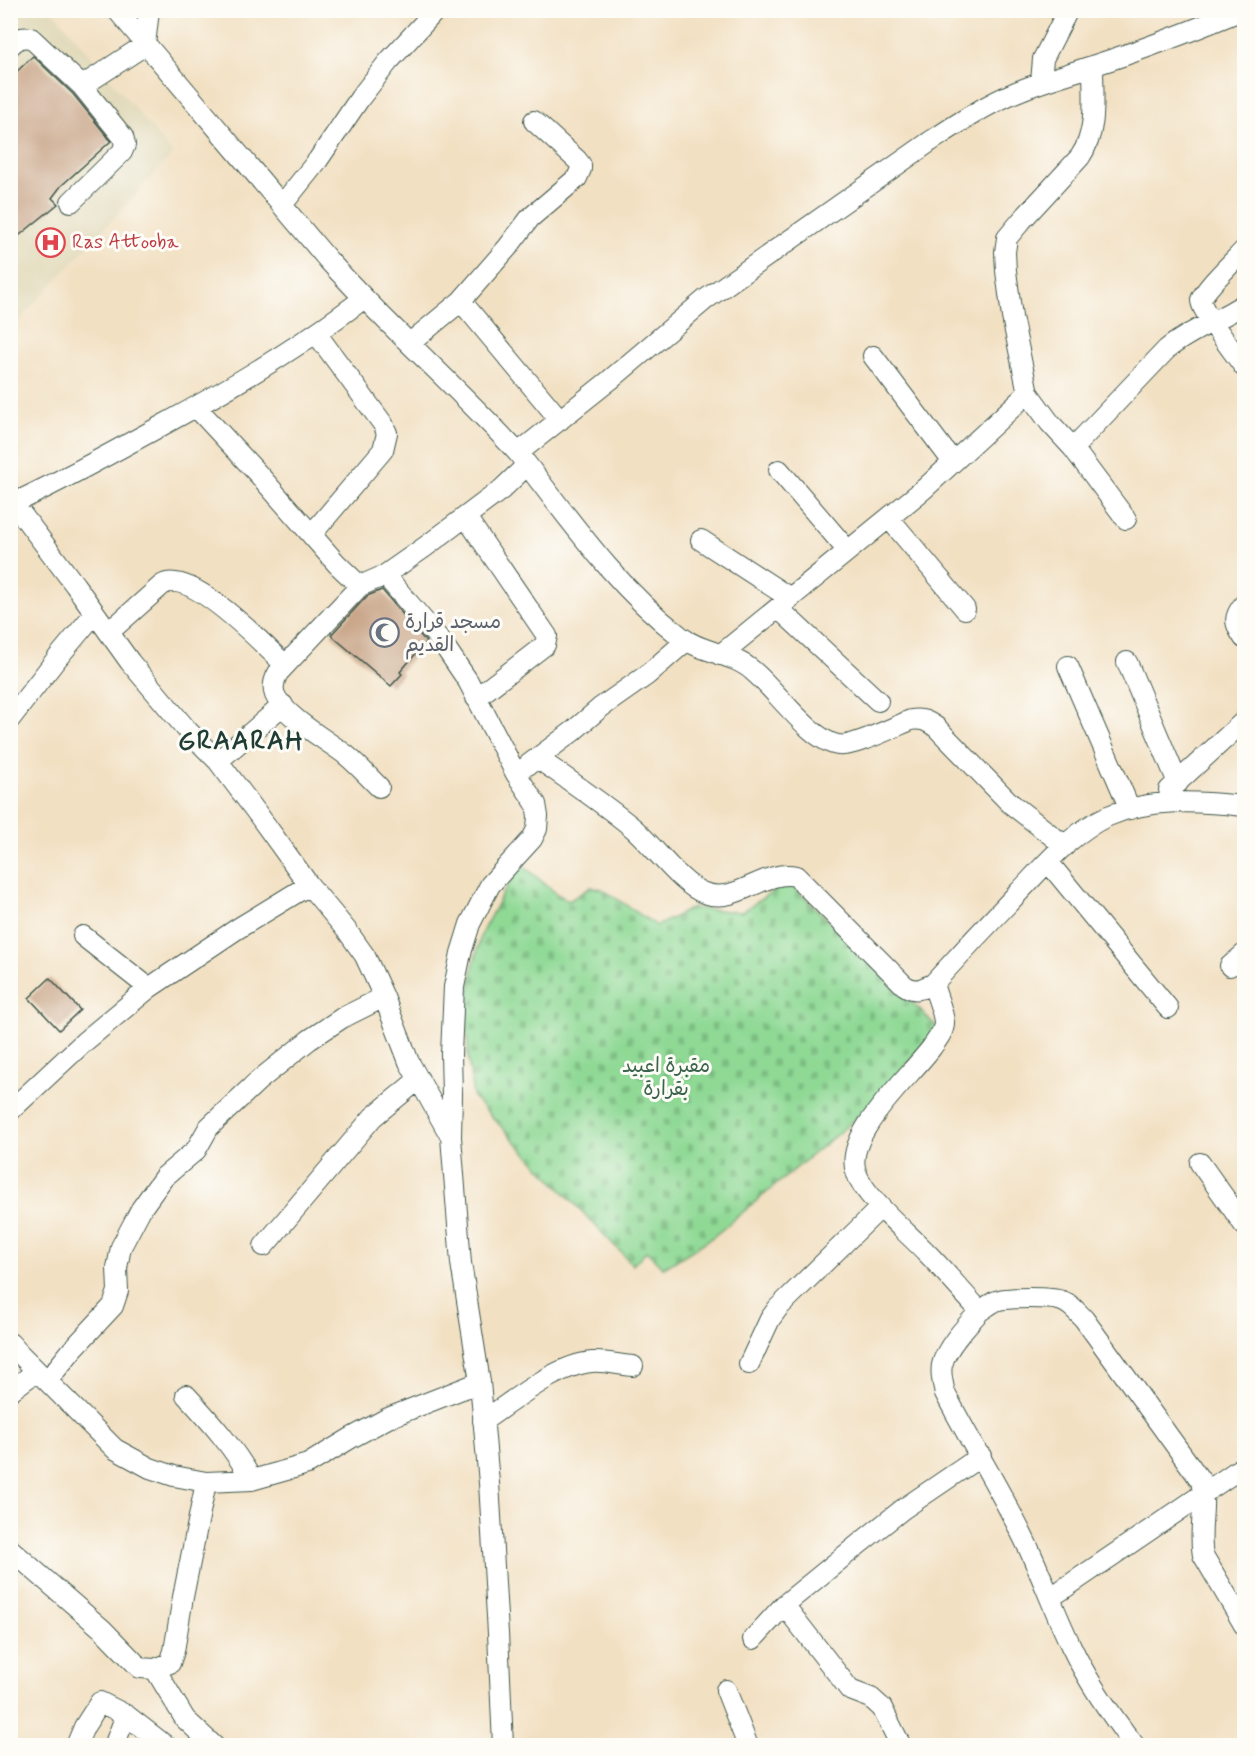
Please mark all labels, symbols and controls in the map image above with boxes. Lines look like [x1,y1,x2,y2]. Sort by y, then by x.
hospital icon: Ras Attooba [35,226,67,258]
place label: Ras Attooba [72,229,179,256]
place label: مسجد قرارة القديم [405,609,501,660]
mosque icon: مسجد قرارة القديم [368,617,400,649]
district label: GRAARAH [178,725,304,759]
park label: مقبرة اعبيد بقرارة [622,1053,710,1103]

